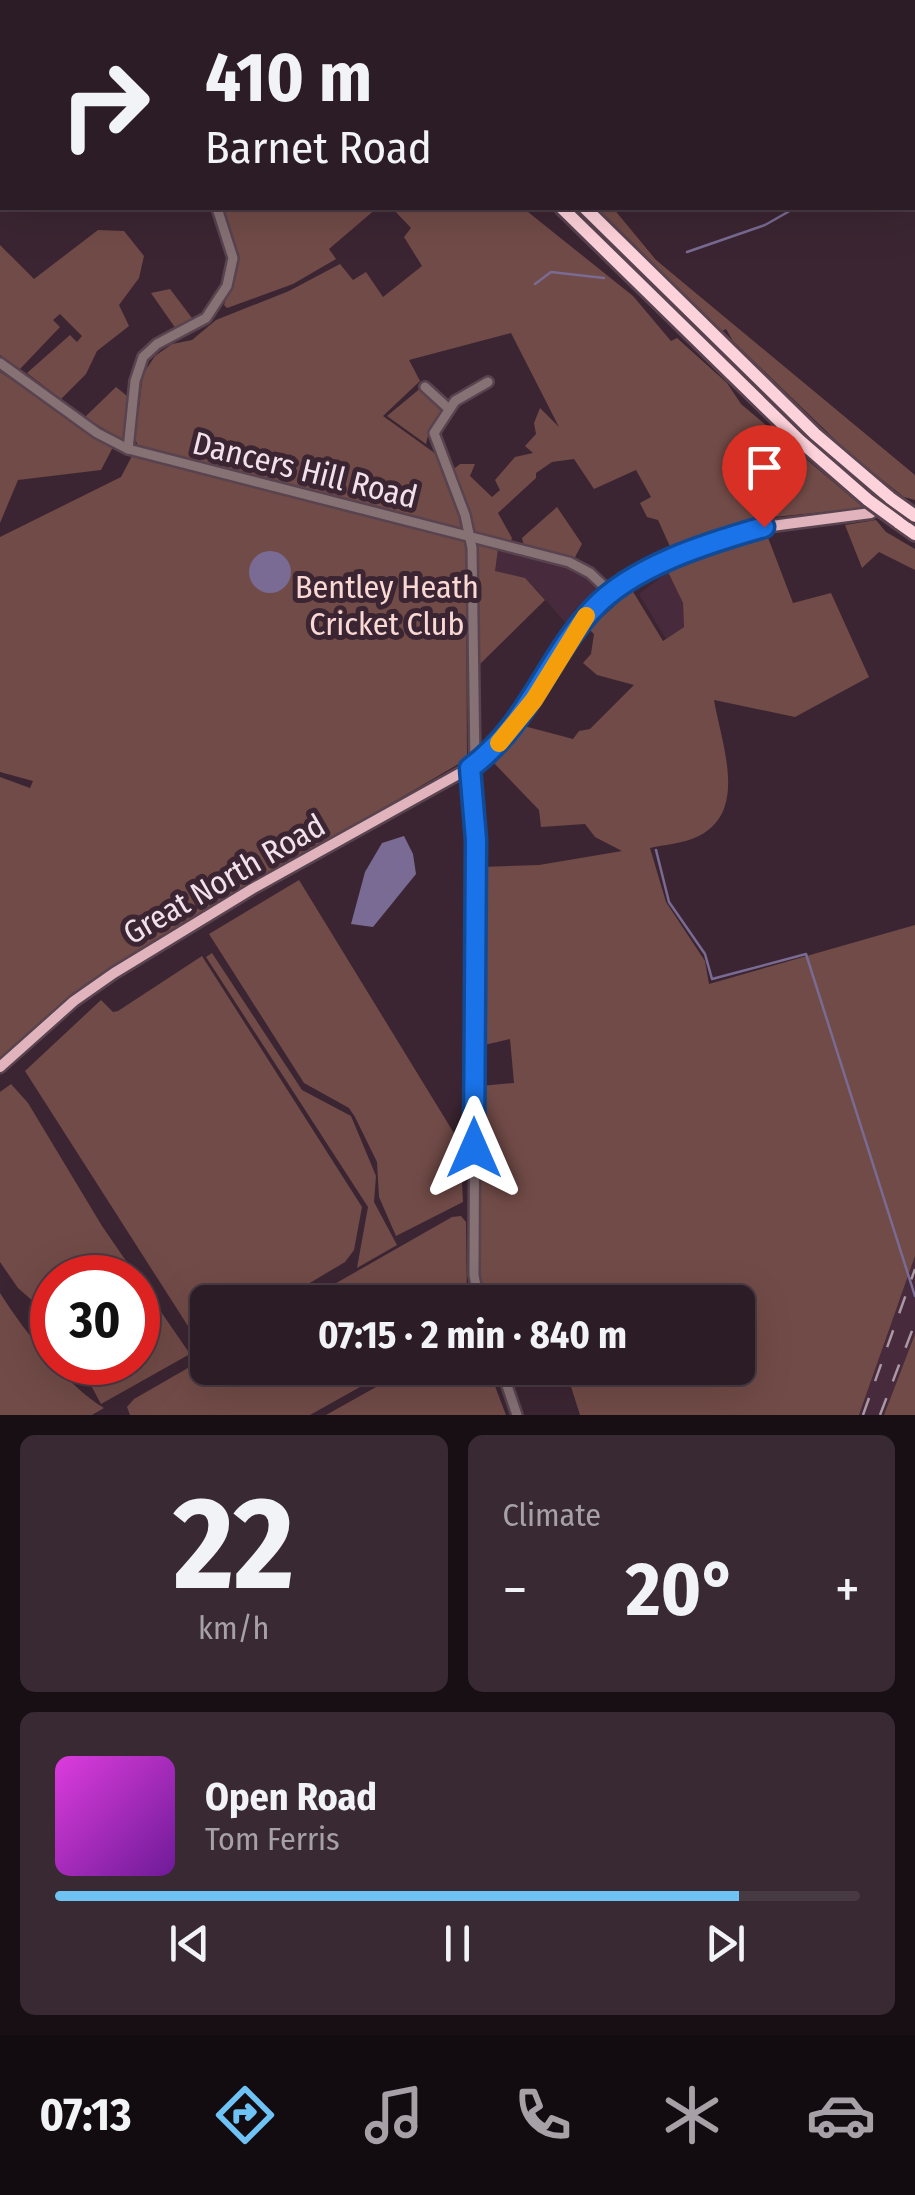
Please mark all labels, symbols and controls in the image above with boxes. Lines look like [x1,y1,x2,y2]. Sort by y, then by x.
text: 410 m [205,36,372,120]
icon: right [40,40,170,170]
text: Barnet Road [205,121,432,175]
street label: Dancers Hill Road [189,424,421,516]
pin [722,425,807,528]
icon: arrive [737,440,792,495]
park label: Bentley Heath Cricket Club [295,568,479,643]
street label: Great North Road [116,806,332,952]
position arrow [422,1096,526,1200]
speed limit sign: 30 [30,1255,160,1385]
text: 07:15 · 2 min · 840 m [318,1312,627,1358]
text: 22 [174,1466,294,1622]
text: Climate [503,1496,601,1534]
text: 20° [626,1545,737,1635]
text: − [503,1557,527,1623]
text: + [835,1557,860,1623]
text: km/h [198,1609,269,1647]
text: Open Road [205,1774,377,1820]
text: Tom Ferris [205,1820,340,1858]
icon: previous [162,1916,217,1971]
icon: pause [430,1916,485,1971]
icon: next [698,1916,753,1971]
icon: directions [210,2080,280,2150]
icon: music [359,2080,429,2150]
icon: phone [508,2080,578,2150]
icon: climate [657,2080,727,2150]
icon: car [806,2080,876,2150]
text: 07:13 [39,2088,131,2142]

